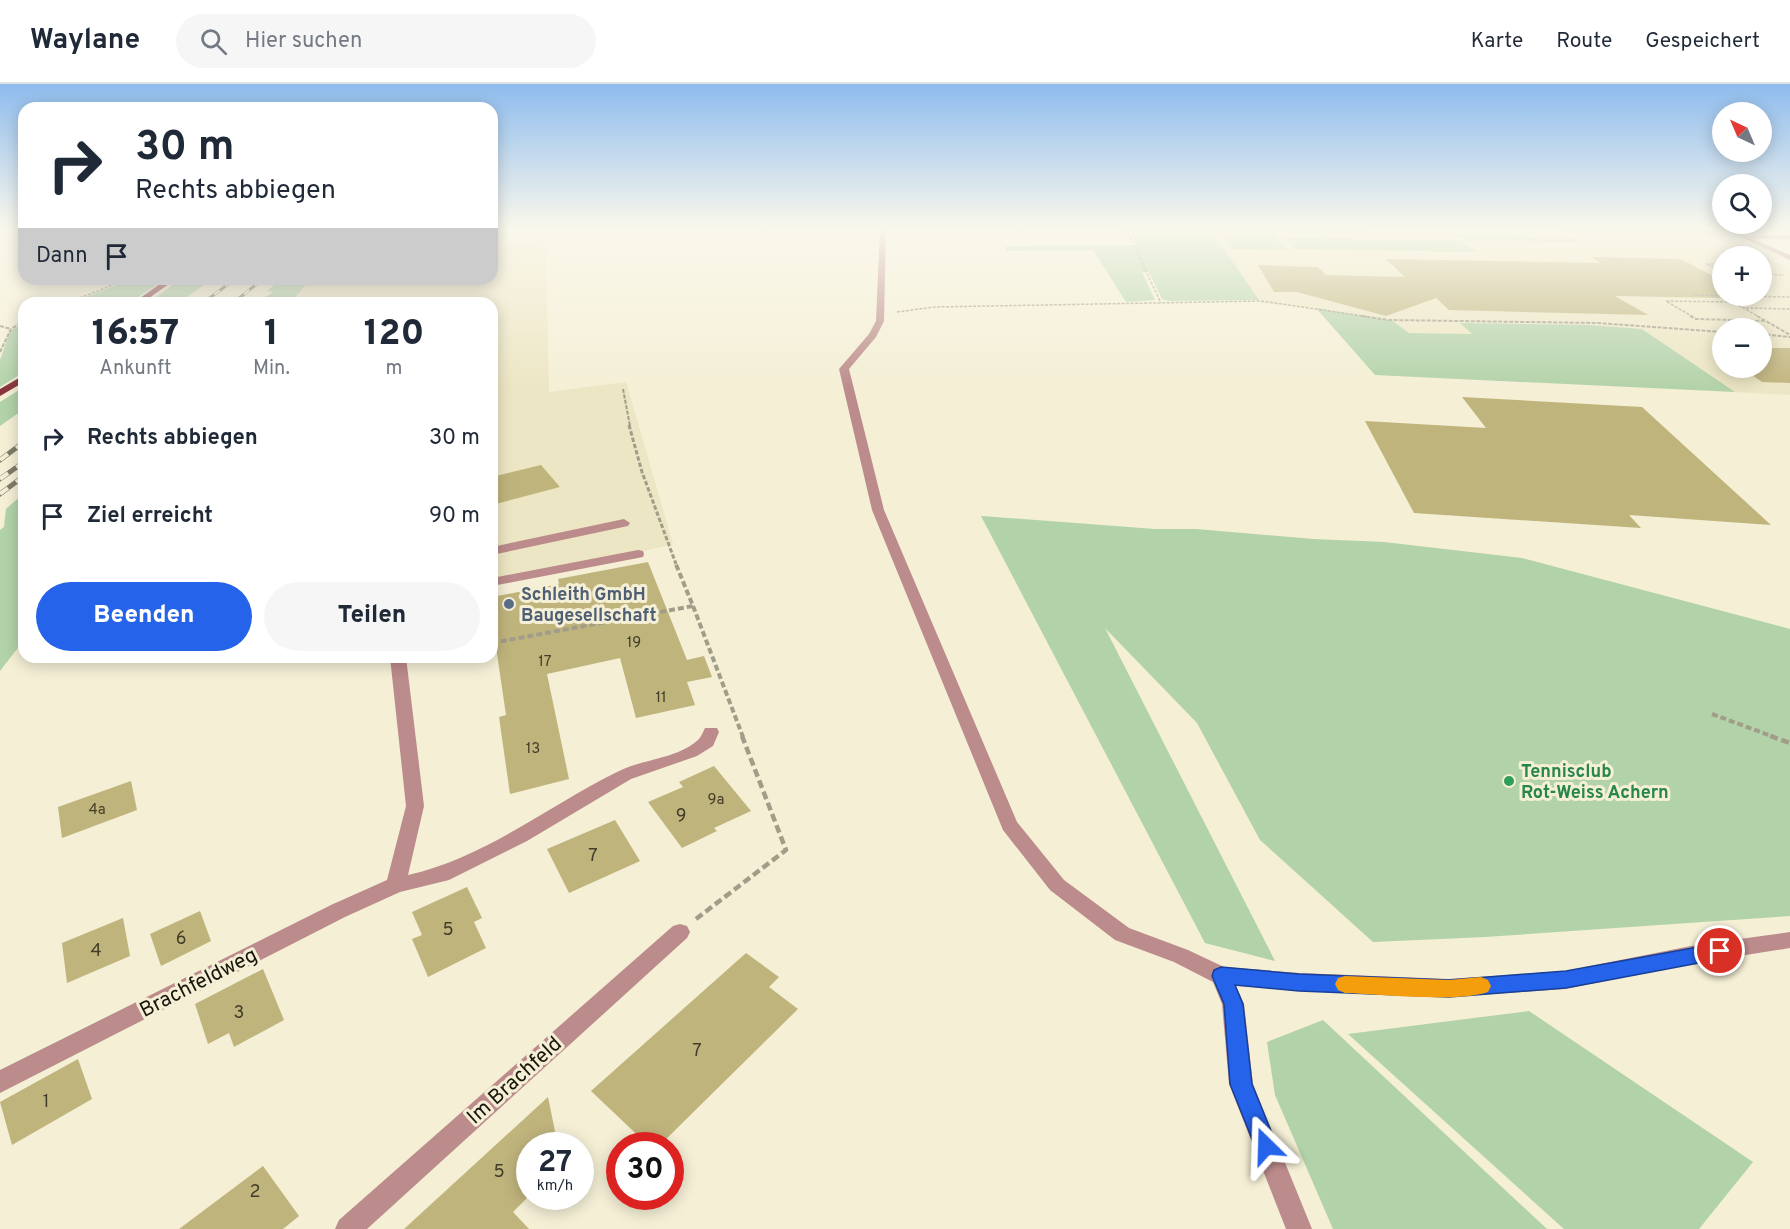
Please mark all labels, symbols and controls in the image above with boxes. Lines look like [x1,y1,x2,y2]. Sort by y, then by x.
search box [176,14,596,68]
text: Waylane [30,23,140,59]
icon: search [197,25,230,58]
text: Hier suchen [245,28,362,55]
text: Karte [1471,28,1523,55]
text: Route [1556,28,1612,55]
text: Gespeichert [1645,28,1760,55]
north arrow [1712,102,1772,162]
map controls [1712,102,1772,378]
text: 30 m [135,122,234,175]
icon: right [36,126,114,204]
text: Rechts abbiegen [135,174,336,208]
button: search [1712,174,1772,234]
icon: arrive [100,240,133,273]
text: Dann [36,243,88,270]
button: + [1712,246,1772,306]
text: 16:57 [92,312,179,358]
text: 1 [264,312,279,358]
text: 120 [364,312,424,358]
button: − [1712,318,1772,378]
text: Ankunft [99,356,172,382]
text: Min. [253,356,290,382]
text: m [385,356,402,382]
icon: right [36,422,69,455]
text: Rechts abbiegen [87,425,258,452]
text: 30 m [429,425,480,452]
icon: arrive [36,500,69,533]
text: Ziel erreicht [87,503,213,530]
text: 90 m [429,503,480,530]
button: Beenden [36,582,252,651]
button: Teilen [264,582,480,651]
place label: Schleith GmbH Baugesellschaft [521,584,657,628]
marker: Schleith GmbH Baugesellschaft [502,597,516,611]
house number: 19 [627,634,641,653]
house number: 17 [538,653,552,672]
house number: 11 [655,689,667,708]
house number: 13 [526,740,540,759]
place label: Tennisclub Rot-Weiss Achern [1521,761,1669,805]
marker: Tennisclub Rot-Weiss Achern [1502,774,1516,788]
house number: 9a [708,791,724,810]
house number: 4a [88,801,106,820]
house number: 9 [676,805,686,828]
house number: 7 [588,845,598,868]
house number: 5 [442,919,454,942]
pin [1694,925,1745,976]
house number: 6 [176,928,186,951]
icon: arrive [1703,934,1736,967]
house number: 4 [90,940,102,963]
street label: Brachfeldweg [135,942,262,1025]
house number: 3 [234,1002,244,1025]
street label: Im Brachfeld [462,1031,568,1131]
house number: 7 [692,1040,702,1063]
house number: 1 [43,1091,49,1114]
position arrow [1234,1114,1298,1178]
speed limit sign: 30 [606,1132,684,1210]
text: 27 [538,1145,572,1182]
house number: 5 [493,1161,505,1184]
text: km/h [537,1177,573,1196]
house number: 2 [249,1181,261,1204]

